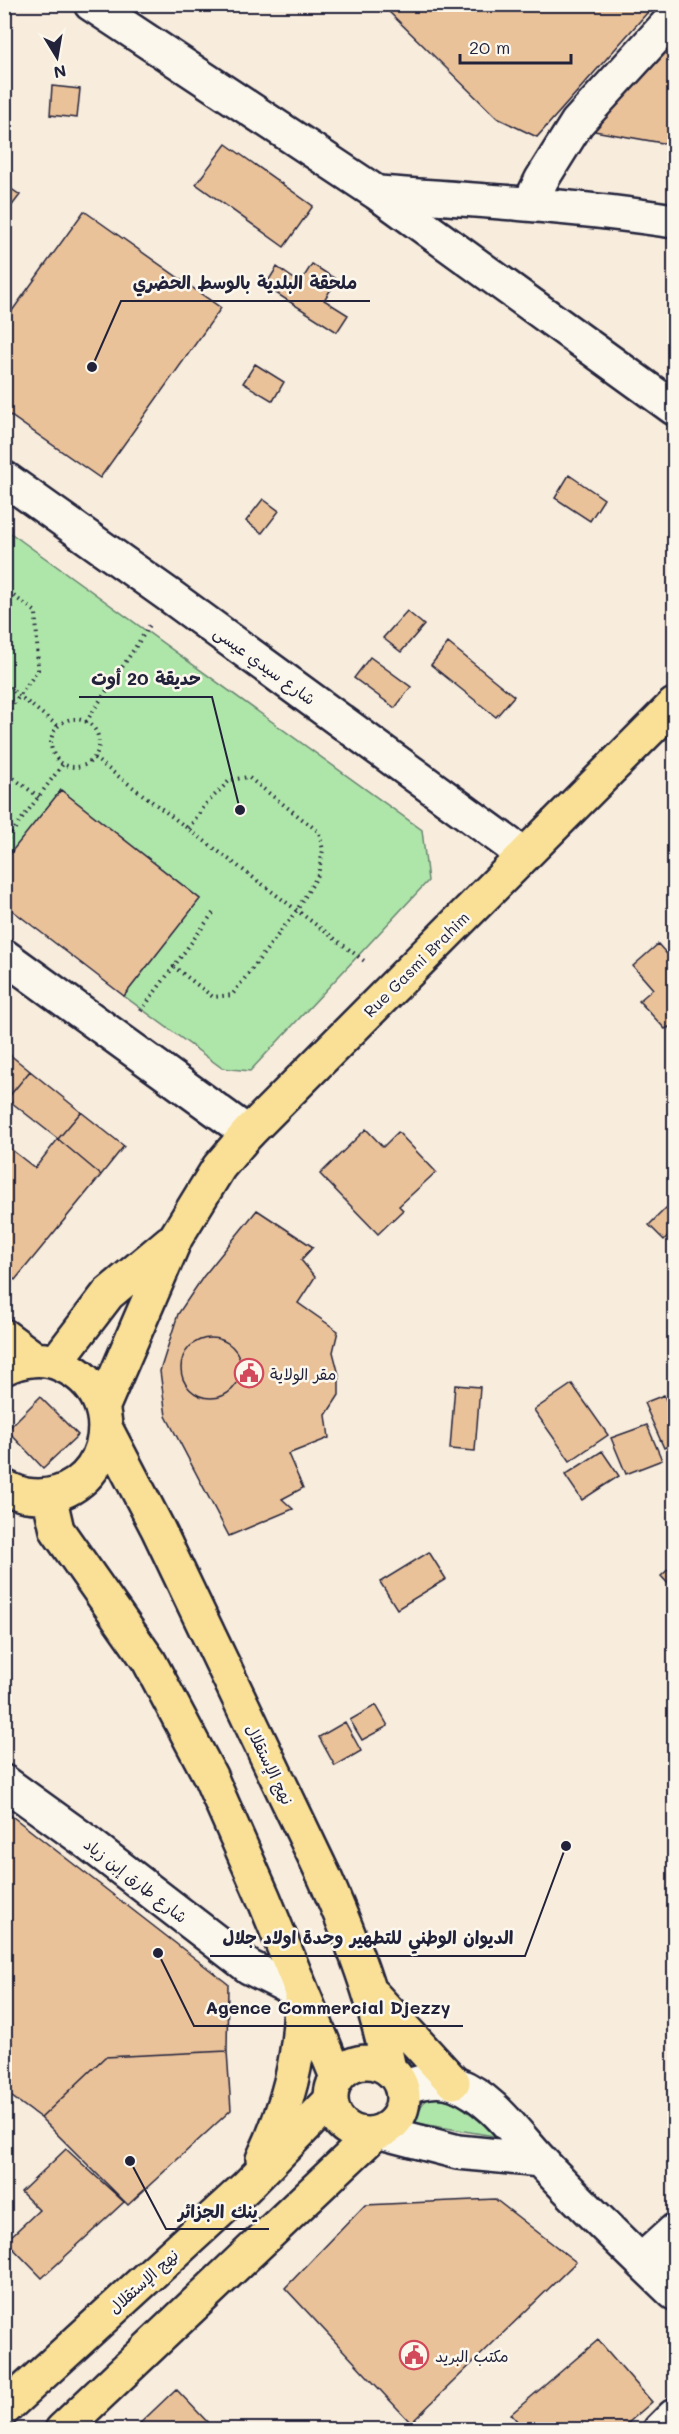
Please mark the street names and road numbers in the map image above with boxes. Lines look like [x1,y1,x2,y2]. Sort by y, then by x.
street label: شارع سيدي عيسى [209,621,320,711]
street label: Rue Gasmi Brahim [359,907,473,1021]
street label: نهج الإستقلال [241,1720,299,1808]
street label: شارع طارق إبن زياد [79,1833,192,1929]
street label: نهج الإستقلال [104,2244,183,2319]

